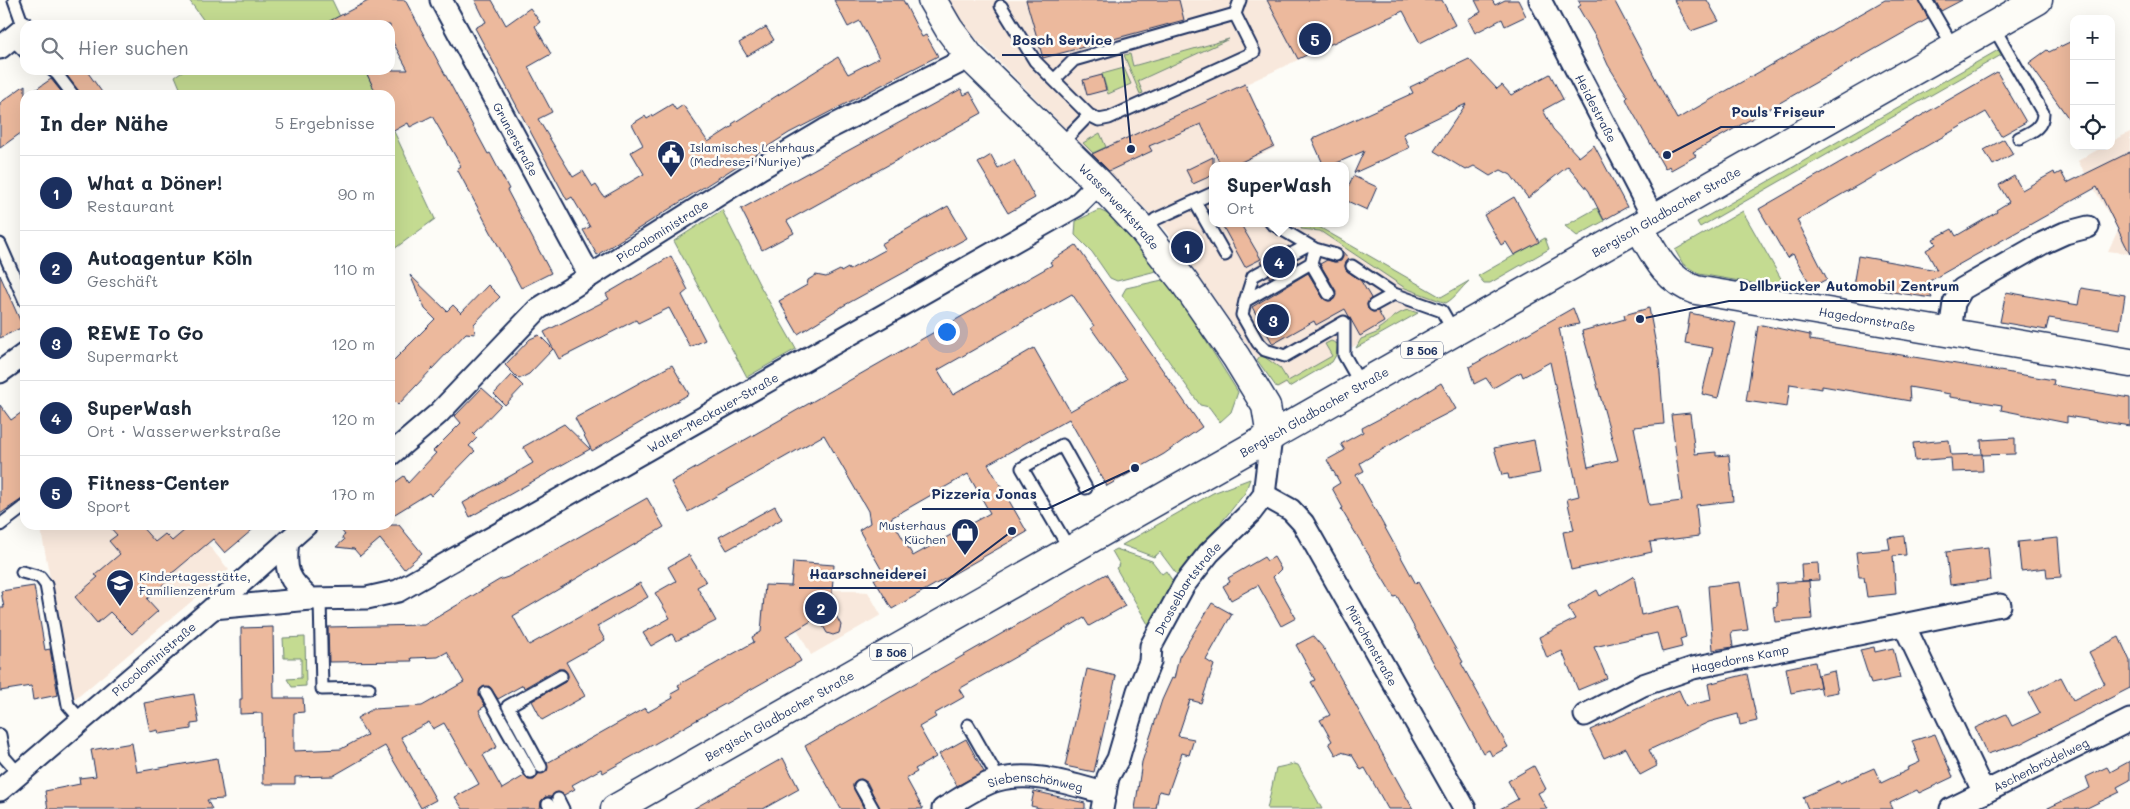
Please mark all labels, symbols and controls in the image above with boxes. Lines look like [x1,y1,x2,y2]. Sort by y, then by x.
map controls [2070,15,2115,150]
button: + [2070,15,2115,60]
search box [20,20,395,75]
pin: 5 [1299,20,1331,58]
callout: Bosch Service [1002,26,1122,55]
text: Bosch Service [1012,30,1112,49]
icon: search [38,34,66,62]
text: Hier suchen [78,35,189,60]
button: − [2070,60,2115,105]
street label: Heidestraße [1572,72,1621,145]
callout: Pouls Friseur [1721,98,1835,127]
street label: Grunerstraße [490,99,542,179]
text: Pouls Friseur [1731,102,1825,121]
button: locate [2070,105,2115,150]
text: In der Nähe [40,109,168,136]
text: 5 Ergebnisse [275,112,375,133]
public building icon: Islamisches Lehrhaus (Medrese-i Nuriye) [656,139,686,178]
place label: Islamisches Lehrhaus (Medrese-i Nuriye) [690,139,815,169]
street label: Wasserwerkstraße [1076,160,1163,253]
popup [1209,162,1349,227]
street label: Bergisch Gladbacher Straße [1589,163,1743,260]
text: What a Döner! [87,170,222,195]
text: SuperWash [1227,172,1331,197]
text: 1 [52,183,60,204]
text: 90 m [338,183,375,204]
text: Restaurant [87,195,175,216]
street label: Piccoloministraße [613,195,711,266]
text: Ort [1227,197,1255,218]
pin: 1 [1171,228,1203,266]
pin: 4 [1263,243,1295,281]
text: Autoagentur Köln [87,245,252,270]
text: 2 [52,258,60,279]
text: 110 m [333,258,375,279]
text: Geschäft [87,270,158,291]
callout: Dellbrücker Automobil Zentrum [1729,272,1969,301]
text: Dellbrücker Automobil Zentrum [1739,276,1959,295]
pin: 3 [1257,301,1289,339]
street label: Hagedornstraße [1818,303,1917,335]
your location [934,319,960,345]
text: REWE To Go [87,320,203,345]
text: 3 [51,333,61,354]
text: 120 m [331,333,375,354]
road number: B 506 [1401,342,1443,358]
text: Supermarkt [87,345,179,366]
street label: Bergisch Gladbacher Straße [1237,363,1391,460]
street label: Walter-Meckauer-Straße [644,369,781,456]
text: SuperWash [87,395,191,420]
text: 4 [51,408,61,429]
text: 120 m [331,408,375,429]
text: Ort · Wasserwerkstraße [87,420,281,441]
text: Fitness-Center [87,470,229,495]
callout: Pizzeria Jonas [922,480,1047,509]
text: 5 [51,483,61,504]
text: 170 m [331,483,375,504]
text: Pizzeria Jonas [931,484,1037,503]
text: Sport [87,495,130,516]
place label: Musterhaus Küchen [879,517,946,547]
shop icon: Musterhaus Küchen [950,517,980,556]
street label: Drosselbartstraße [1150,538,1224,638]
callout: Haarschneiderei [799,559,937,588]
text: Haarschneiderei [809,564,927,583]
school or university icon: Kindertagesstätte, Familienzentrum [105,568,135,607]
place label: Kindertagesstätte, Familienzentrum [139,568,251,598]
pin: 2 [805,589,837,627]
street label: Märchenstraße [1343,602,1402,689]
street label: Piccoloministraße [108,618,199,699]
street label: Hagedorns Kamp [1690,641,1790,676]
road number: B 506 [870,644,912,660]
street label: Bergisch Gladbacher Straße [702,667,857,764]
street label: Aschenbrödelweg [1990,734,2091,795]
street label: Siebenschönweg [985,769,1085,795]

